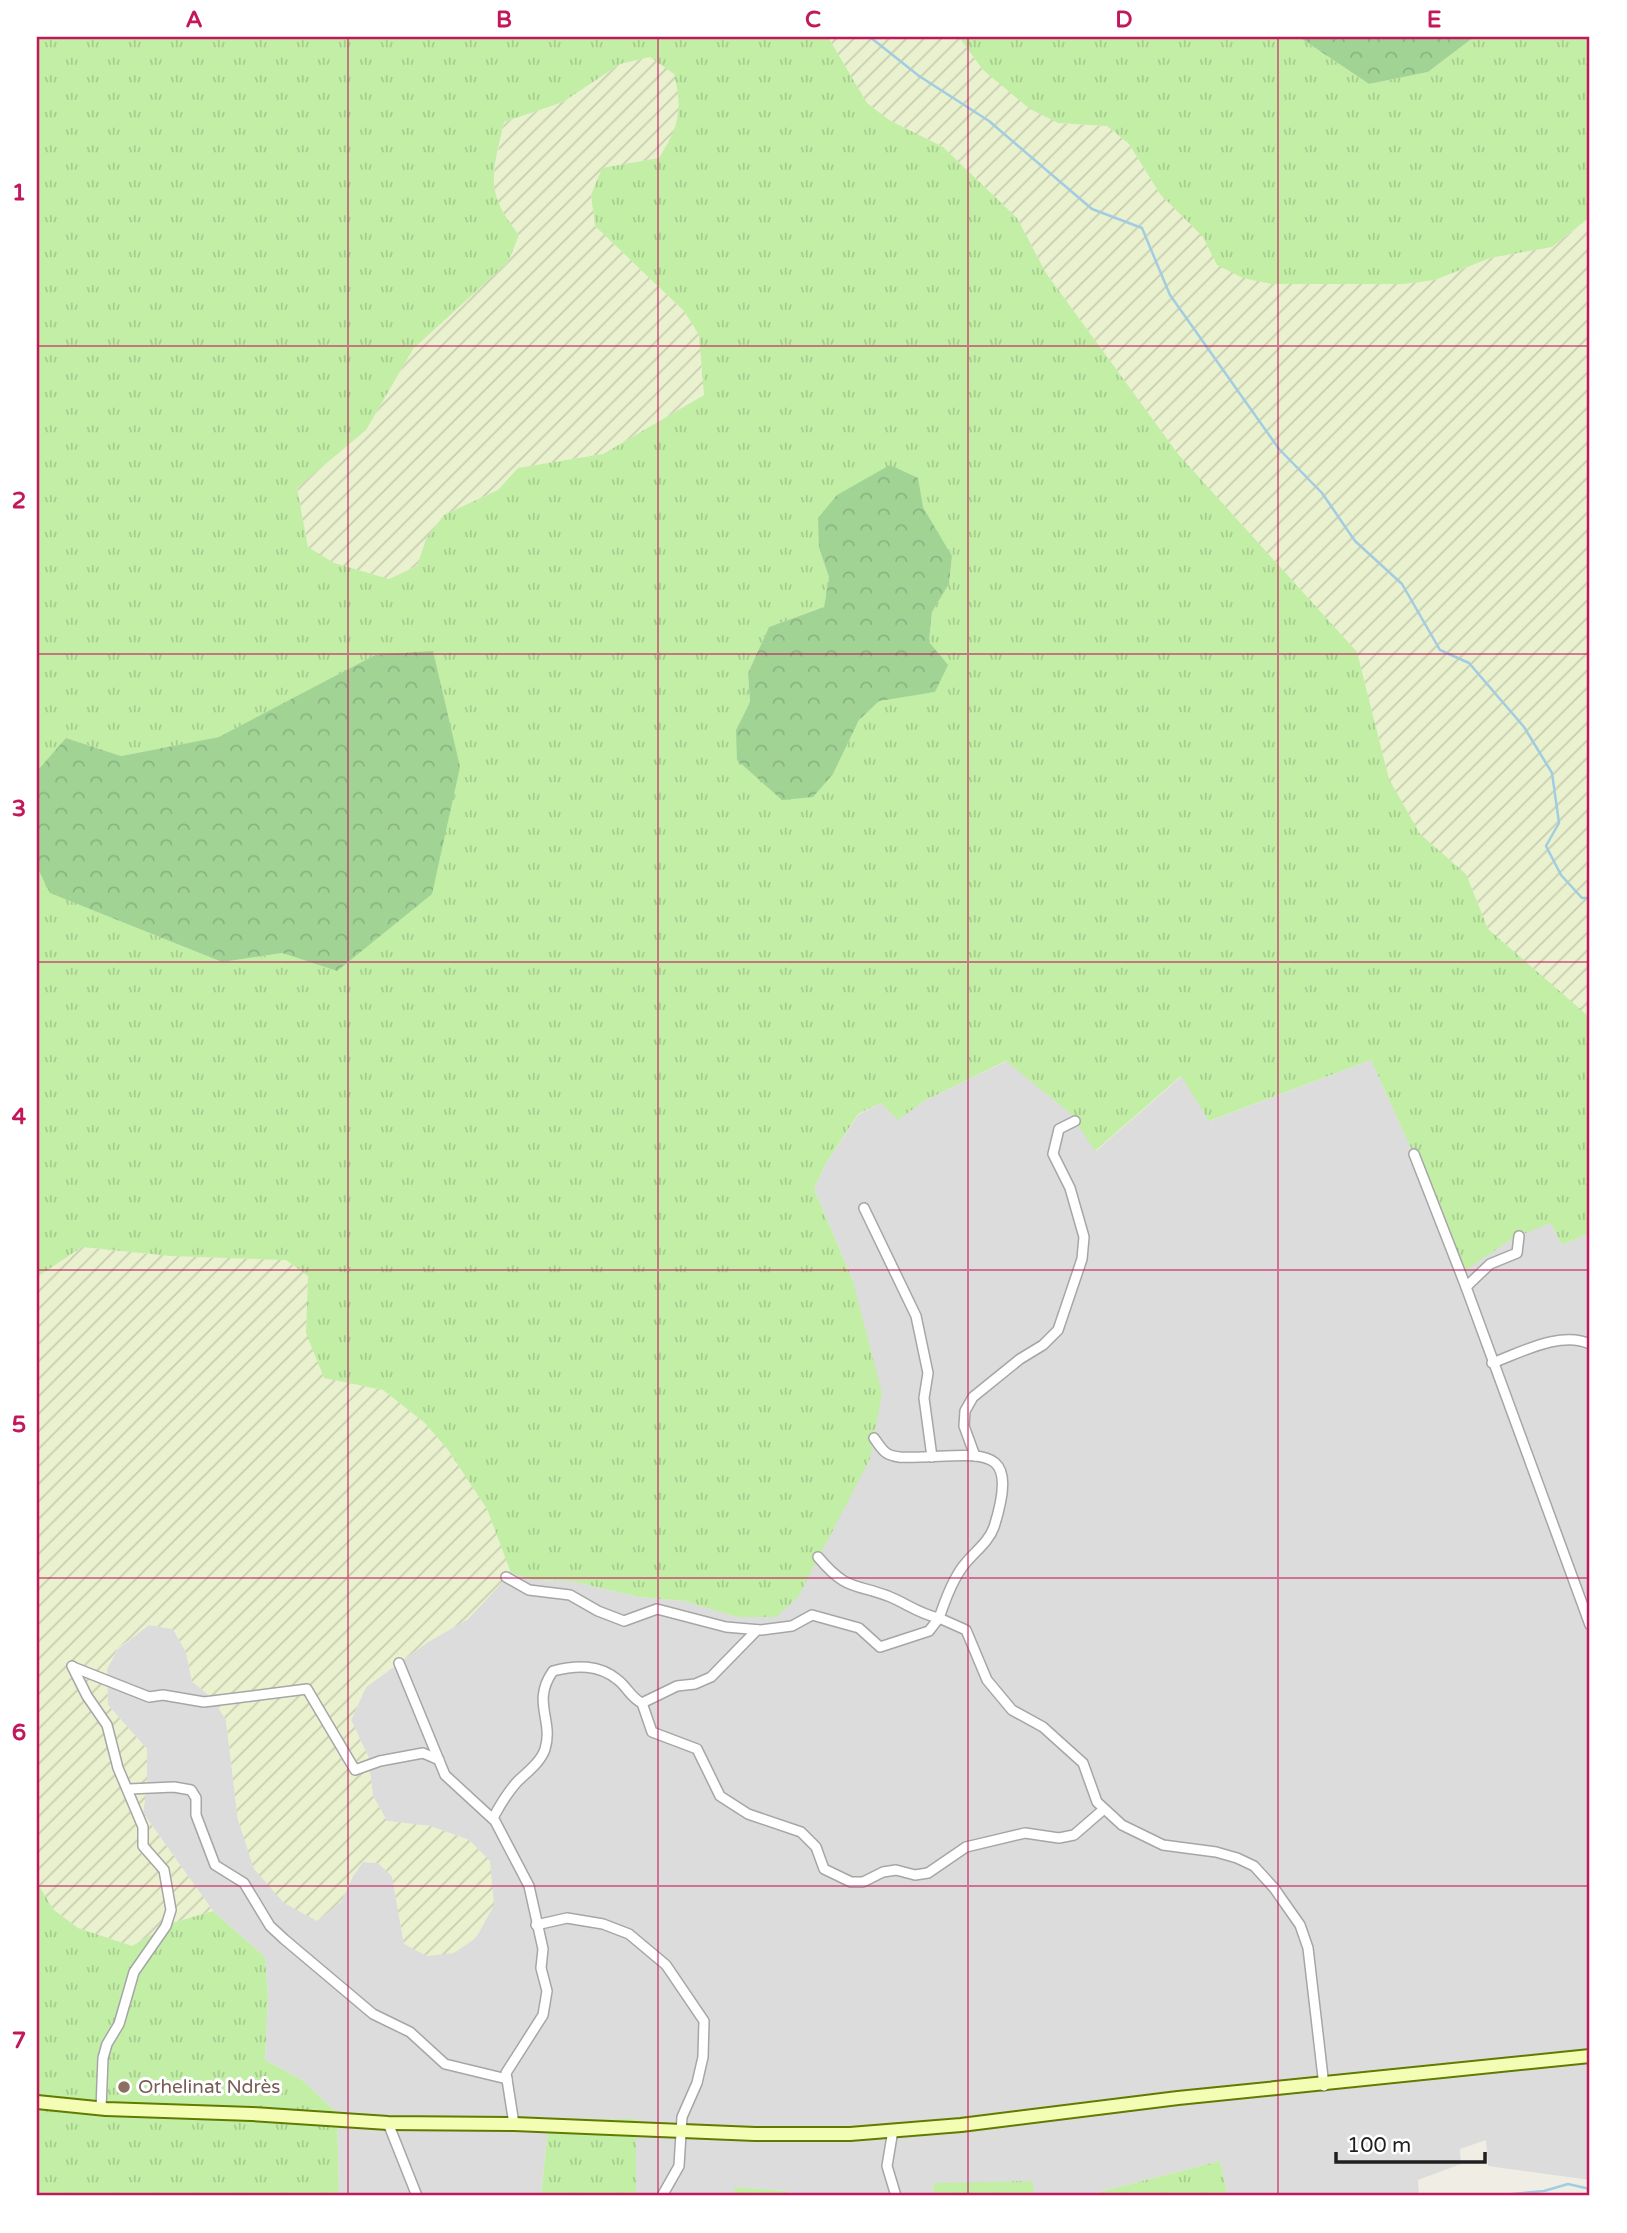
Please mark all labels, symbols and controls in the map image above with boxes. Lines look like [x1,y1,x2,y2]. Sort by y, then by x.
text: A [185,6,203,34]
text: B [496,6,512,34]
text: C [805,6,821,34]
text: D [1115,6,1133,34]
text: E [1427,6,1441,34]
text: 1 [12,179,26,207]
text: 2 [12,487,26,515]
text: 3 [12,795,26,823]
text: 4 [12,1103,27,1131]
text: 5 [12,1411,26,1439]
text: 6 [12,1719,26,1747]
text: 7 [12,2027,26,2055]
place label: Orhelinat Ndrès [138,2076,280,2098]
marker: Orhelinat Ndrès [116,2079,132,2095]
scale bar [1336,2121,1485,2165]
text: 100 m [1347,2133,1411,2158]

